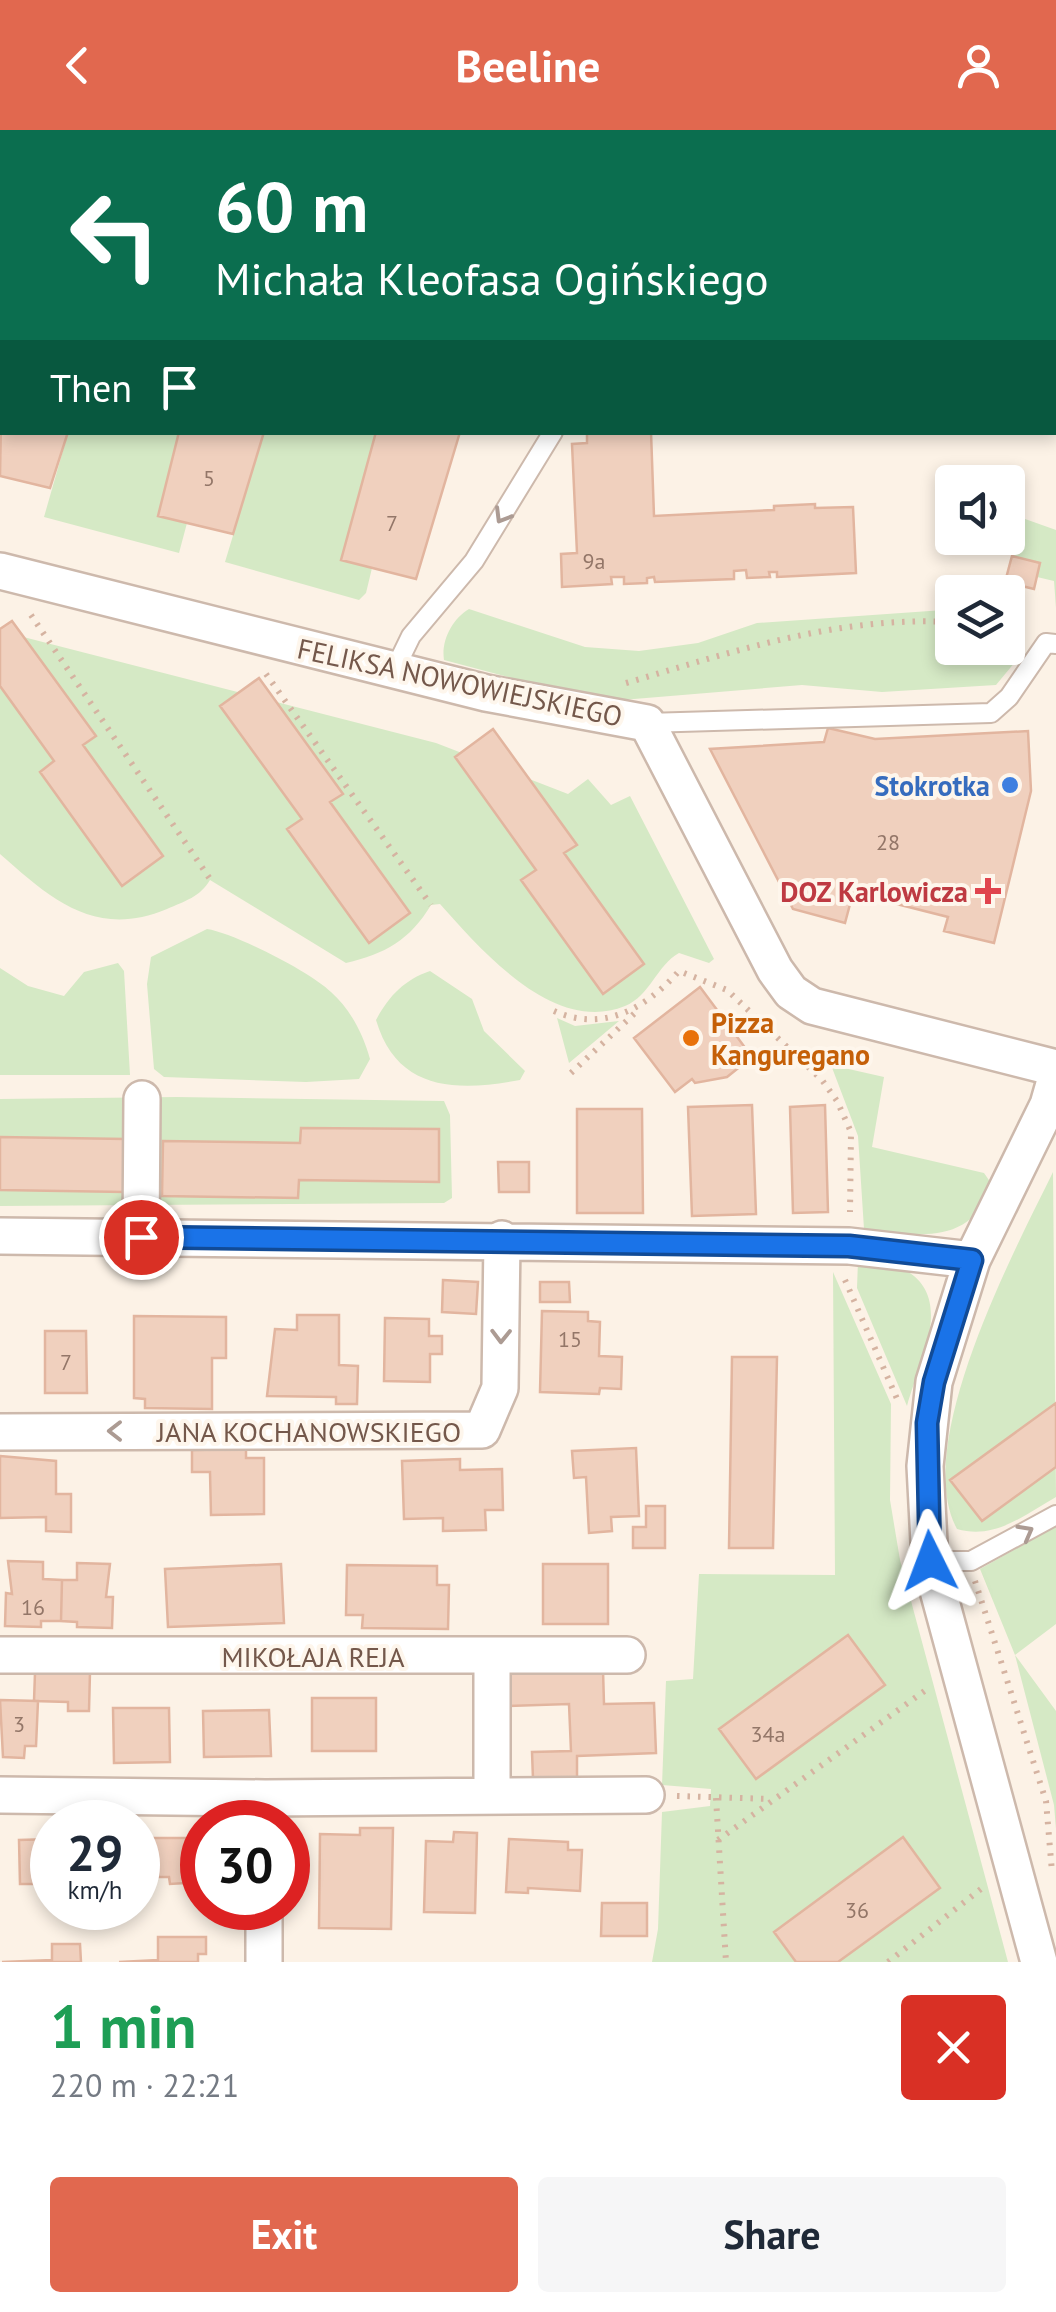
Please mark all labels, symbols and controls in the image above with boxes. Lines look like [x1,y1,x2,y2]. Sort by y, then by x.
text: Beeline [456,36,600,94]
icon: back [50,38,105,93]
icon: person [951,38,1006,93]
text: 60 m [215,161,368,251]
icon: left [50,170,180,300]
text: Michała Kleofasa Ogińskiego [215,249,769,307]
icon: arrive [152,360,207,415]
text: Then [50,363,132,412]
house number: 5 [203,464,215,492]
map controls [935,465,1025,665]
button: sound [935,465,1025,555]
one-way arrow [495,505,514,523]
house number: 7 [386,509,398,537]
house number: 9a [583,547,605,575]
button: layers [935,575,1025,665]
street label: FELIKSA NOWOWIEJSKIEGO [294,629,626,735]
place label: Stokrotka [874,767,990,804]
marker: Stokrotka [999,774,1021,796]
house number: 28 [876,828,900,856]
place label: DOZ Karlowicza [780,873,968,910]
marker: DOZ Karlowicza [977,880,999,902]
place label: Pizza Kanguregano [711,1004,870,1073]
marker: Pizza Kanguregano [680,1027,702,1049]
pin [99,1195,184,1280]
icon: arrive [114,1210,169,1265]
house number: 15 [558,1325,582,1353]
one-way arrow [490,1330,512,1345]
house number: 7 [60,1348,72,1376]
street label: JANA KOCHANOWSKIEGO [156,1413,461,1450]
one-way arrow [106,1420,122,1442]
position arrow [878,1509,982,1613]
one-way arrow [1016,1524,1034,1544]
house number: 16 [21,1593,45,1621]
street label: MIKOŁAJA REJA [221,1638,405,1675]
house number: 3 [13,1710,25,1738]
house number: 34a [751,1720,785,1748]
speed limit sign: 30 [180,1800,310,1930]
text: 29 [67,1820,123,1885]
text: km/h [68,1874,122,1906]
house number: 36 [845,1896,869,1924]
text: 1 min [50,1987,196,2065]
button: close [901,1995,1006,2100]
text: 220 m · 22:21 [50,2064,239,2106]
button: Exit [50,2177,518,2292]
button: Share [538,2177,1006,2292]

